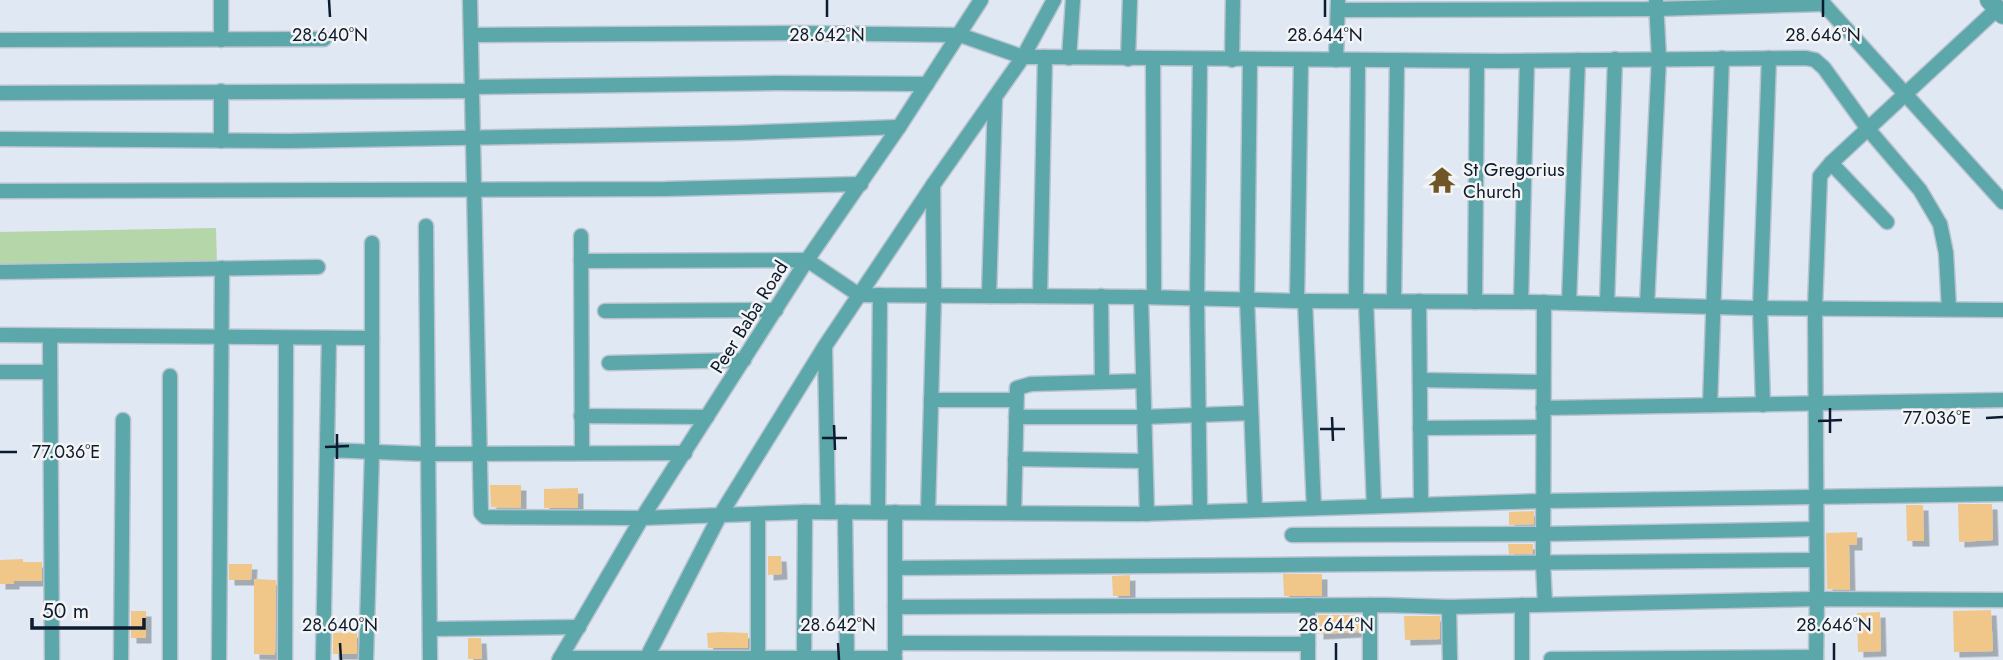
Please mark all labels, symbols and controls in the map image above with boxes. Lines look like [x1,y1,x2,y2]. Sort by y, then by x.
text: 28.640°N [292,22,368,48]
text: 28.642°N [789,22,865,48]
text: 28.644°N [1287,22,1363,48]
text: 28.646°N [1785,22,1861,48]
place label: St Gregorius Church [1463,156,1565,205]
temple icon: St Gregorius Church [1427,165,1457,195]
street label: Peer Baba Road [704,256,794,378]
text: 77.036°E [1903,405,1971,431]
text: 77.036°E [32,439,100,465]
scale bar [32,586,144,630]
text: 50 m [42,596,89,626]
text: 28.640°N [302,612,378,638]
text: 28.642°N [800,612,876,638]
text: 28.644°N [1298,612,1374,638]
text: 28.646°N [1796,612,1872,638]

